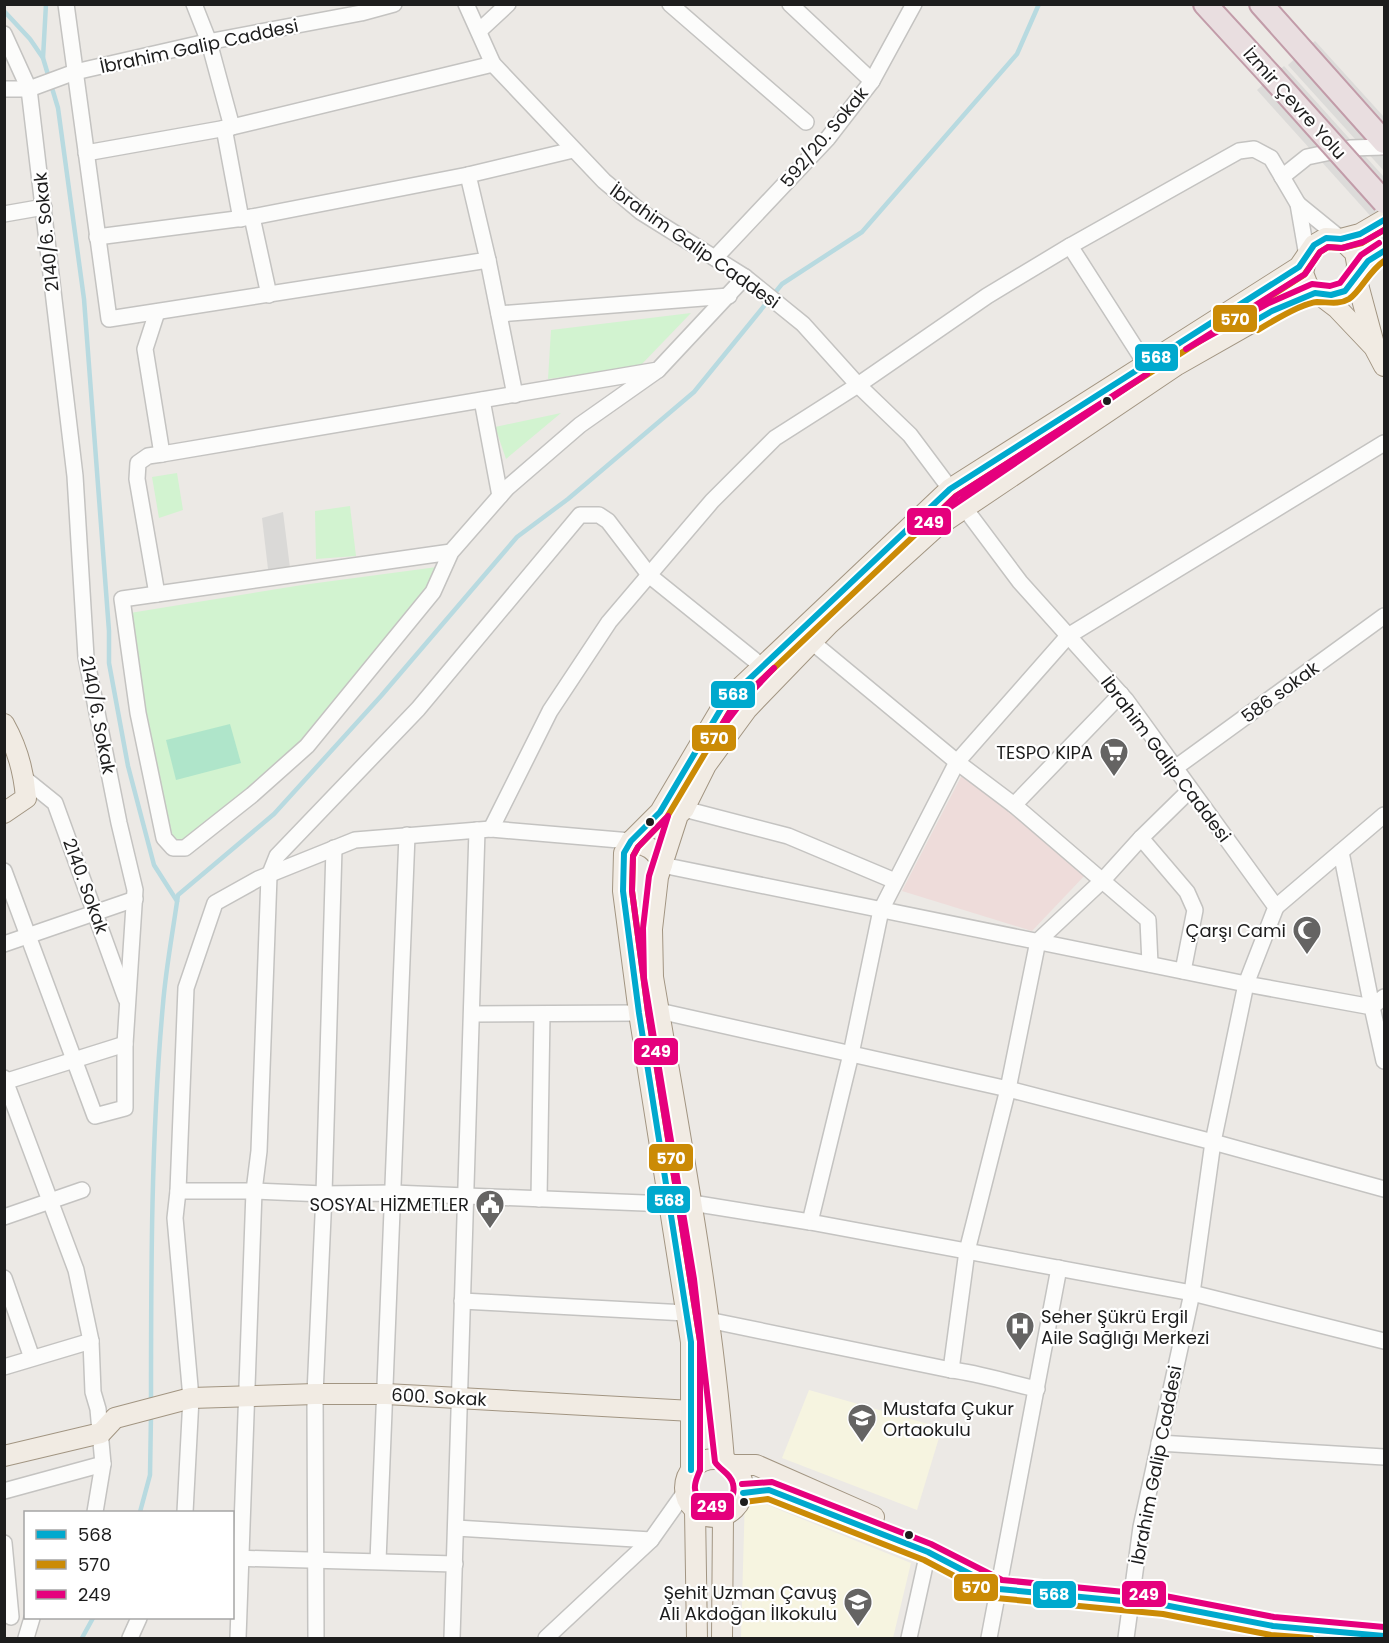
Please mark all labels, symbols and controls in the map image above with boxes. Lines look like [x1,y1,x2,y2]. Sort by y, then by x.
street label: İbrahim Galip Caddesi [98,13,300,79]
street label: İzmir Çevre Yolu [1238,42,1352,164]
street label: 592/20. Sokak [774,81,874,193]
street label: 2140/6. Sokak [27,170,65,293]
street label: İbrahim Galip Caddesi [605,178,785,314]
line badge: 570 [1212,304,1258,333]
text: 570 [1220,308,1250,331]
line badge: 568 [1134,343,1179,372]
text: 568 [1141,346,1171,369]
unlabelled marker [1101,395,1113,407]
line badge: 249 [906,507,952,536]
text: 249 [914,511,944,534]
street label: 2140/6. Sokak [74,654,122,777]
street label: 586 sokak [1236,655,1325,729]
street label: İbrahim Galip Caddesi [1095,671,1237,847]
line badge: 568 [710,680,756,709]
text: 568 [718,683,748,706]
line badge: 570 [691,724,737,752]
text: 570 [699,727,729,750]
supermarket icon: TESPO KIPA [1098,736,1130,778]
place label: TESPO KIPA [996,740,1093,765]
unlabelled marker [644,816,656,828]
street label: 2140. Sokak [57,835,115,938]
mosque icon: Çarşı Cami [1291,914,1323,956]
place label: Çarşı Cami [1186,918,1286,943]
line badge: 249 [633,1037,679,1066]
text: 249 [641,1040,671,1063]
line badge: 570 [648,1143,694,1172]
text: 570 [656,1147,686,1170]
line badge: 568 [646,1185,691,1214]
public building icon: SOSYAL HİZMETLER [474,1188,506,1230]
text: 568 [654,1189,684,1212]
place label: SOSYAL HİZMETLER [309,1192,469,1217]
place label: Seher Şükrü Ergil Aile Sağlığı Merkezi [1041,1304,1210,1350]
hospital icon: Seher Şükrü Ergil Aile Sağlığı Merkezi [1004,1310,1036,1352]
street label: İbrahim Galip Caddesi [1124,1363,1188,1567]
street label: 600. Sokak [391,1382,488,1412]
place label: Mustafa Çukur Ortaokulu [883,1396,1014,1442]
school or university icon: Mustafa Çukur Ortaokulu [846,1402,878,1444]
line badge: 249 [690,1492,735,1521]
text: 249 [697,1495,727,1518]
unlabelled marker [738,1496,750,1508]
legend [24,1511,234,1619]
text: 568 [78,1522,112,1547]
unlabelled marker [903,1529,915,1541]
text: 570 [78,1552,110,1577]
line badge: 570 [953,1573,999,1602]
text: 570 [961,1576,991,1599]
place label: Şehit Uzman Çavuş Ali Akdoğan İlkokulu [659,1580,837,1626]
line badge: 568 [1032,1580,1077,1609]
line badge: 249 [1121,1580,1167,1608]
text: 249 [78,1582,111,1607]
text: 568 [1039,1583,1069,1606]
text: 249 [1129,1583,1159,1606]
school or university icon: Şehit Uzman Çavuş Ali Akdoğan İlkokulu [842,1586,874,1628]

